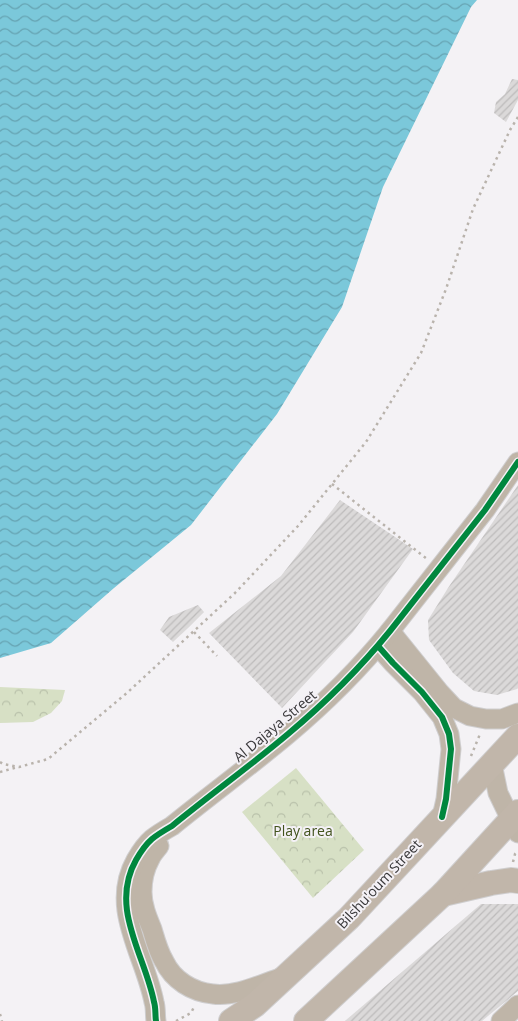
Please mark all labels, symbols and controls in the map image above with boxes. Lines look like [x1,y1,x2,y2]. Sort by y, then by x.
street label: Al Dajaya Street [229,685,320,766]
park label: Play area [273,821,333,840]
street label: Bilshu'oum Street [332,835,425,932]

